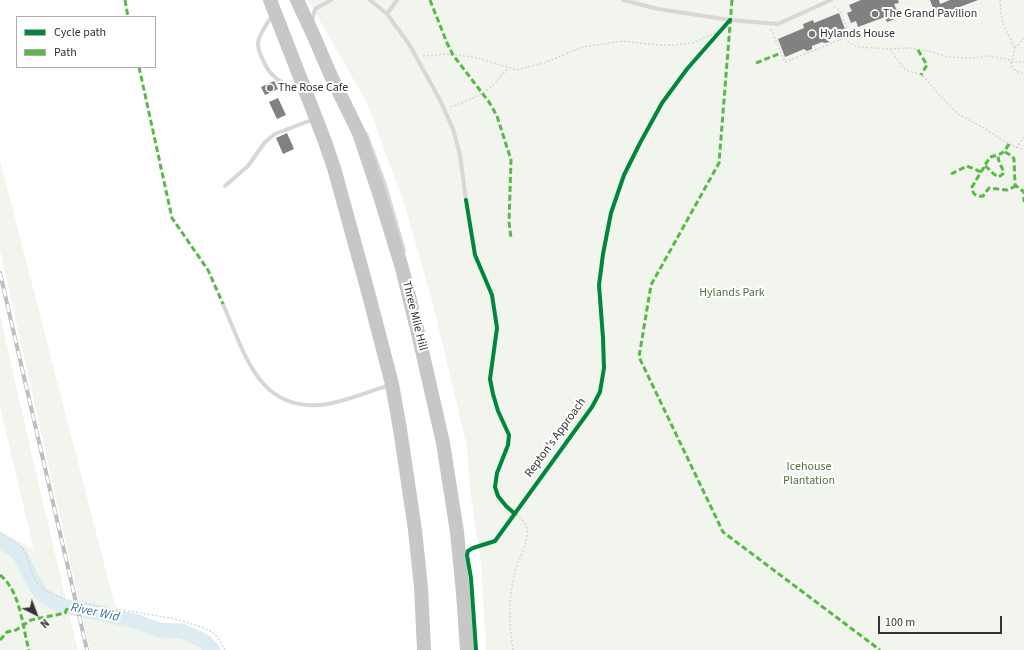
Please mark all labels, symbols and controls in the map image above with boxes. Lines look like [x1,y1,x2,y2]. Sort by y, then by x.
place label: The Grand Pavilion [883,7,977,21]
marker: The Grand Pavilion [870,9,880,19]
legend [16,16,156,68]
text: Cycle path [54,24,106,41]
place label: Hylands House [820,27,895,41]
marker: Hylands House [807,29,817,39]
text: Path [54,44,77,61]
place label: The Rose Cafe [278,81,348,95]
marker: The Rose Cafe [265,83,275,93]
street label: Three Mile Hill [398,280,430,352]
park label: Hylands Park [699,286,765,300]
street label: Repton's Approach [522,396,590,480]
park label: Icehouse Plantation [783,460,835,488]
north arrow [16,594,56,634]
water label: River Wid [69,600,121,626]
scale bar [880,608,1004,634]
text: 100 m [885,614,915,631]
text: N [37,615,52,631]

